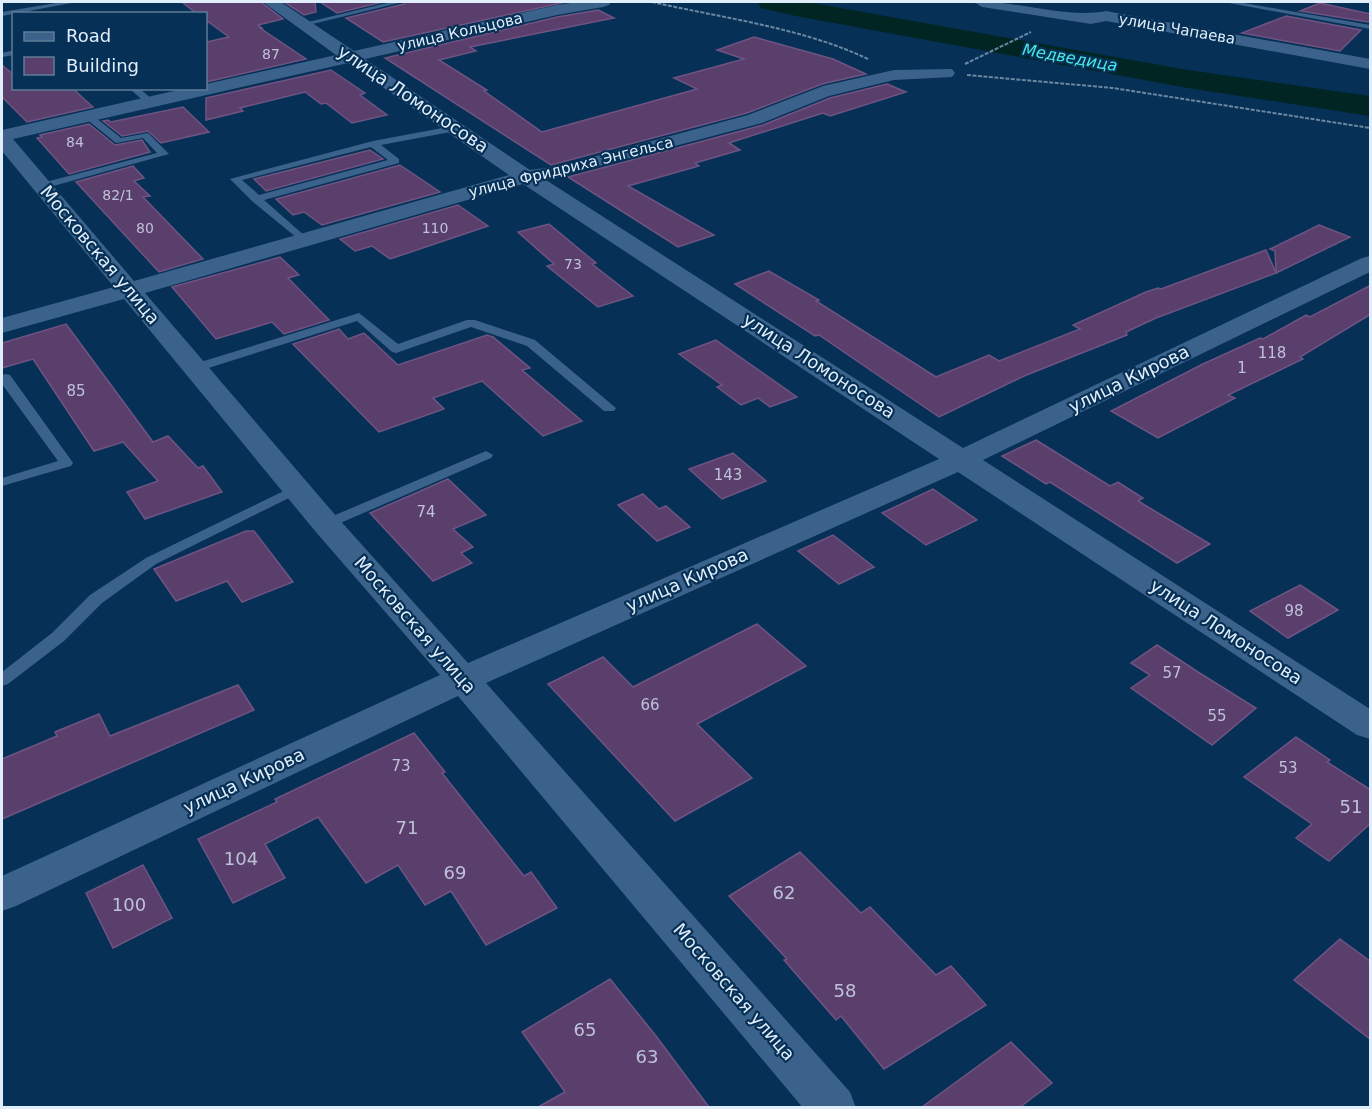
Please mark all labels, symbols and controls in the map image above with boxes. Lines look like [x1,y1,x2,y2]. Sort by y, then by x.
street label: улица Кольцова [396,9,524,55]
street label: улица Чапаева [1117,10,1237,48]
legend [12,12,207,90]
text: Road [66,25,111,46]
street label: улица Ломоносова [334,40,493,157]
water label: Медведица [1021,40,1119,75]
house number: 87 [262,46,280,62]
text: Building [66,55,139,76]
street label: улица Фридриха Энгельса [467,133,675,201]
house number: 84 [66,134,84,150]
street label: Московская улица [36,181,164,328]
house number: 82/1 [102,187,134,203]
house number: 80 [136,220,154,236]
house number: 110 [422,220,448,236]
house number: 73 [564,256,582,272]
street label: улица Ломоносова [739,308,899,423]
street label: улица Кирова [1065,340,1192,417]
house number: 118 [1258,344,1286,362]
house number: 1 [1237,359,1247,377]
house number: 85 [66,382,86,400]
house number: 143 [714,466,742,484]
house number: 74 [416,503,436,521]
street label: улица Кирова [622,543,751,616]
street label: Московская улица [350,552,481,697]
street label: улица Ломоносова [1146,574,1306,689]
house number: 98 [1284,602,1304,620]
house number: 57 [1162,664,1182,682]
house number: 66 [640,696,660,714]
house number: 55 [1207,707,1227,725]
street label: улица Кирова [180,743,308,818]
house number: 73 [391,757,411,775]
house number: 53 [1278,759,1298,777]
house number: 51 [1340,796,1362,817]
house number: 71 [396,817,418,838]
house number: 104 [224,848,258,869]
house number: 69 [444,862,466,883]
house number: 62 [773,882,795,903]
house number: 100 [112,894,146,915]
street label: Московская улица [669,919,800,1064]
house number: 58 [834,980,856,1001]
house number: 65 [574,1019,596,1040]
house number: 63 [636,1046,658,1067]

